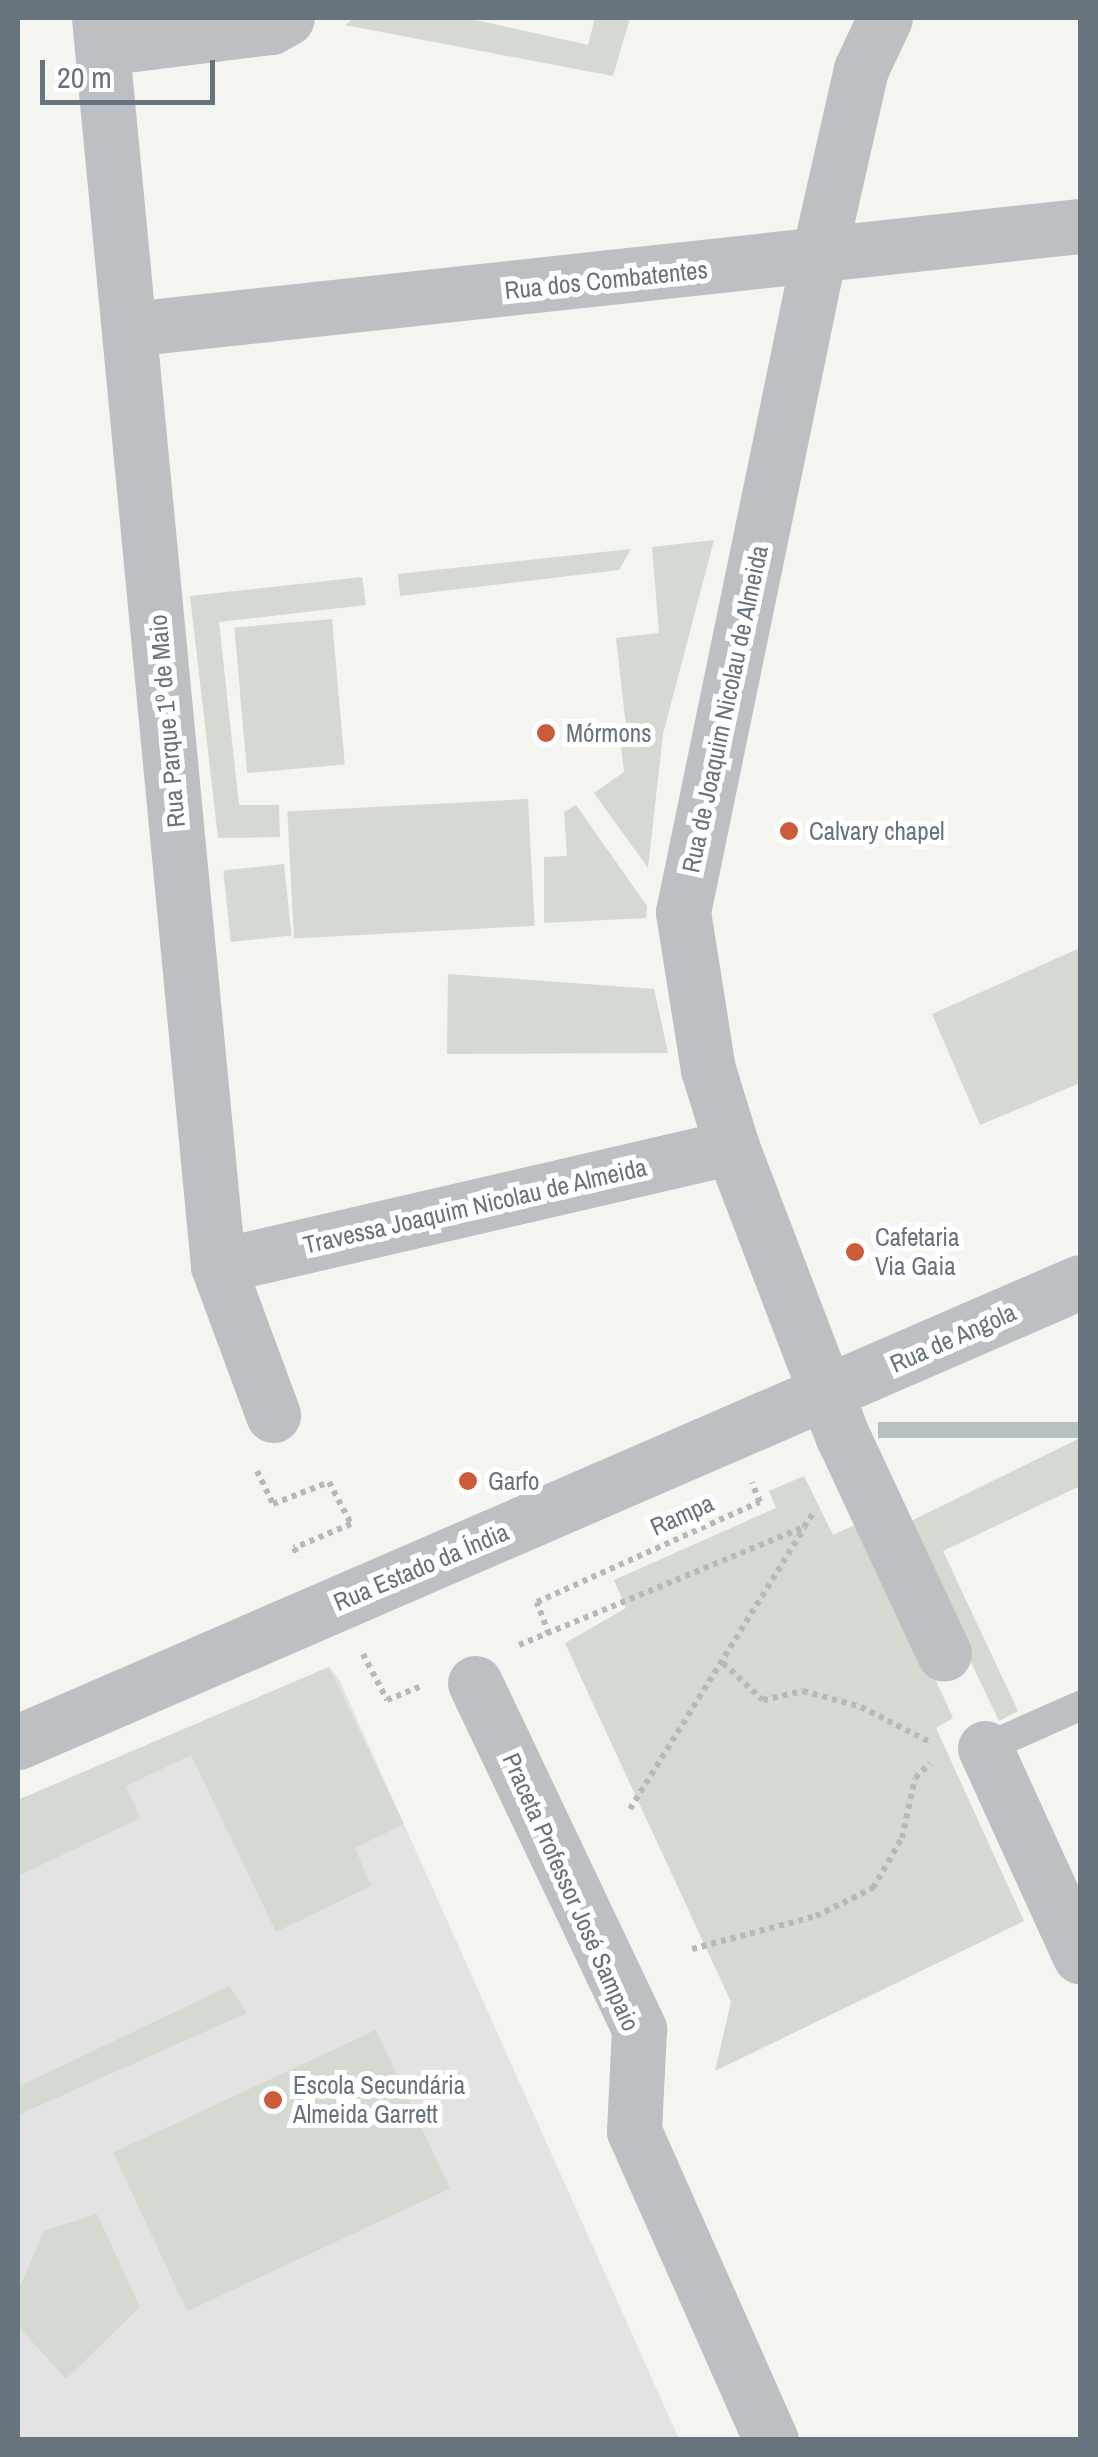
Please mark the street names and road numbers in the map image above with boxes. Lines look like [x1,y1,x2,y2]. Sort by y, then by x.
street label: Rua dos Combatentes [503,254,709,306]
street label: Rua de Joaquim Nicolau de Almeida [676,542,774,876]
street label: Rua Parque 1º de Maio [143,613,191,829]
street label: Travessa Joaquim Nicolau de Almeida [300,1152,650,1260]
street label: Rua de Angola [885,1297,1021,1379]
street label: Rampa [646,1488,718,1542]
street label: Rua Estado da Índia [329,1517,513,1617]
street label: Praceta Professor José Sampaio [496,1748,646,2036]

